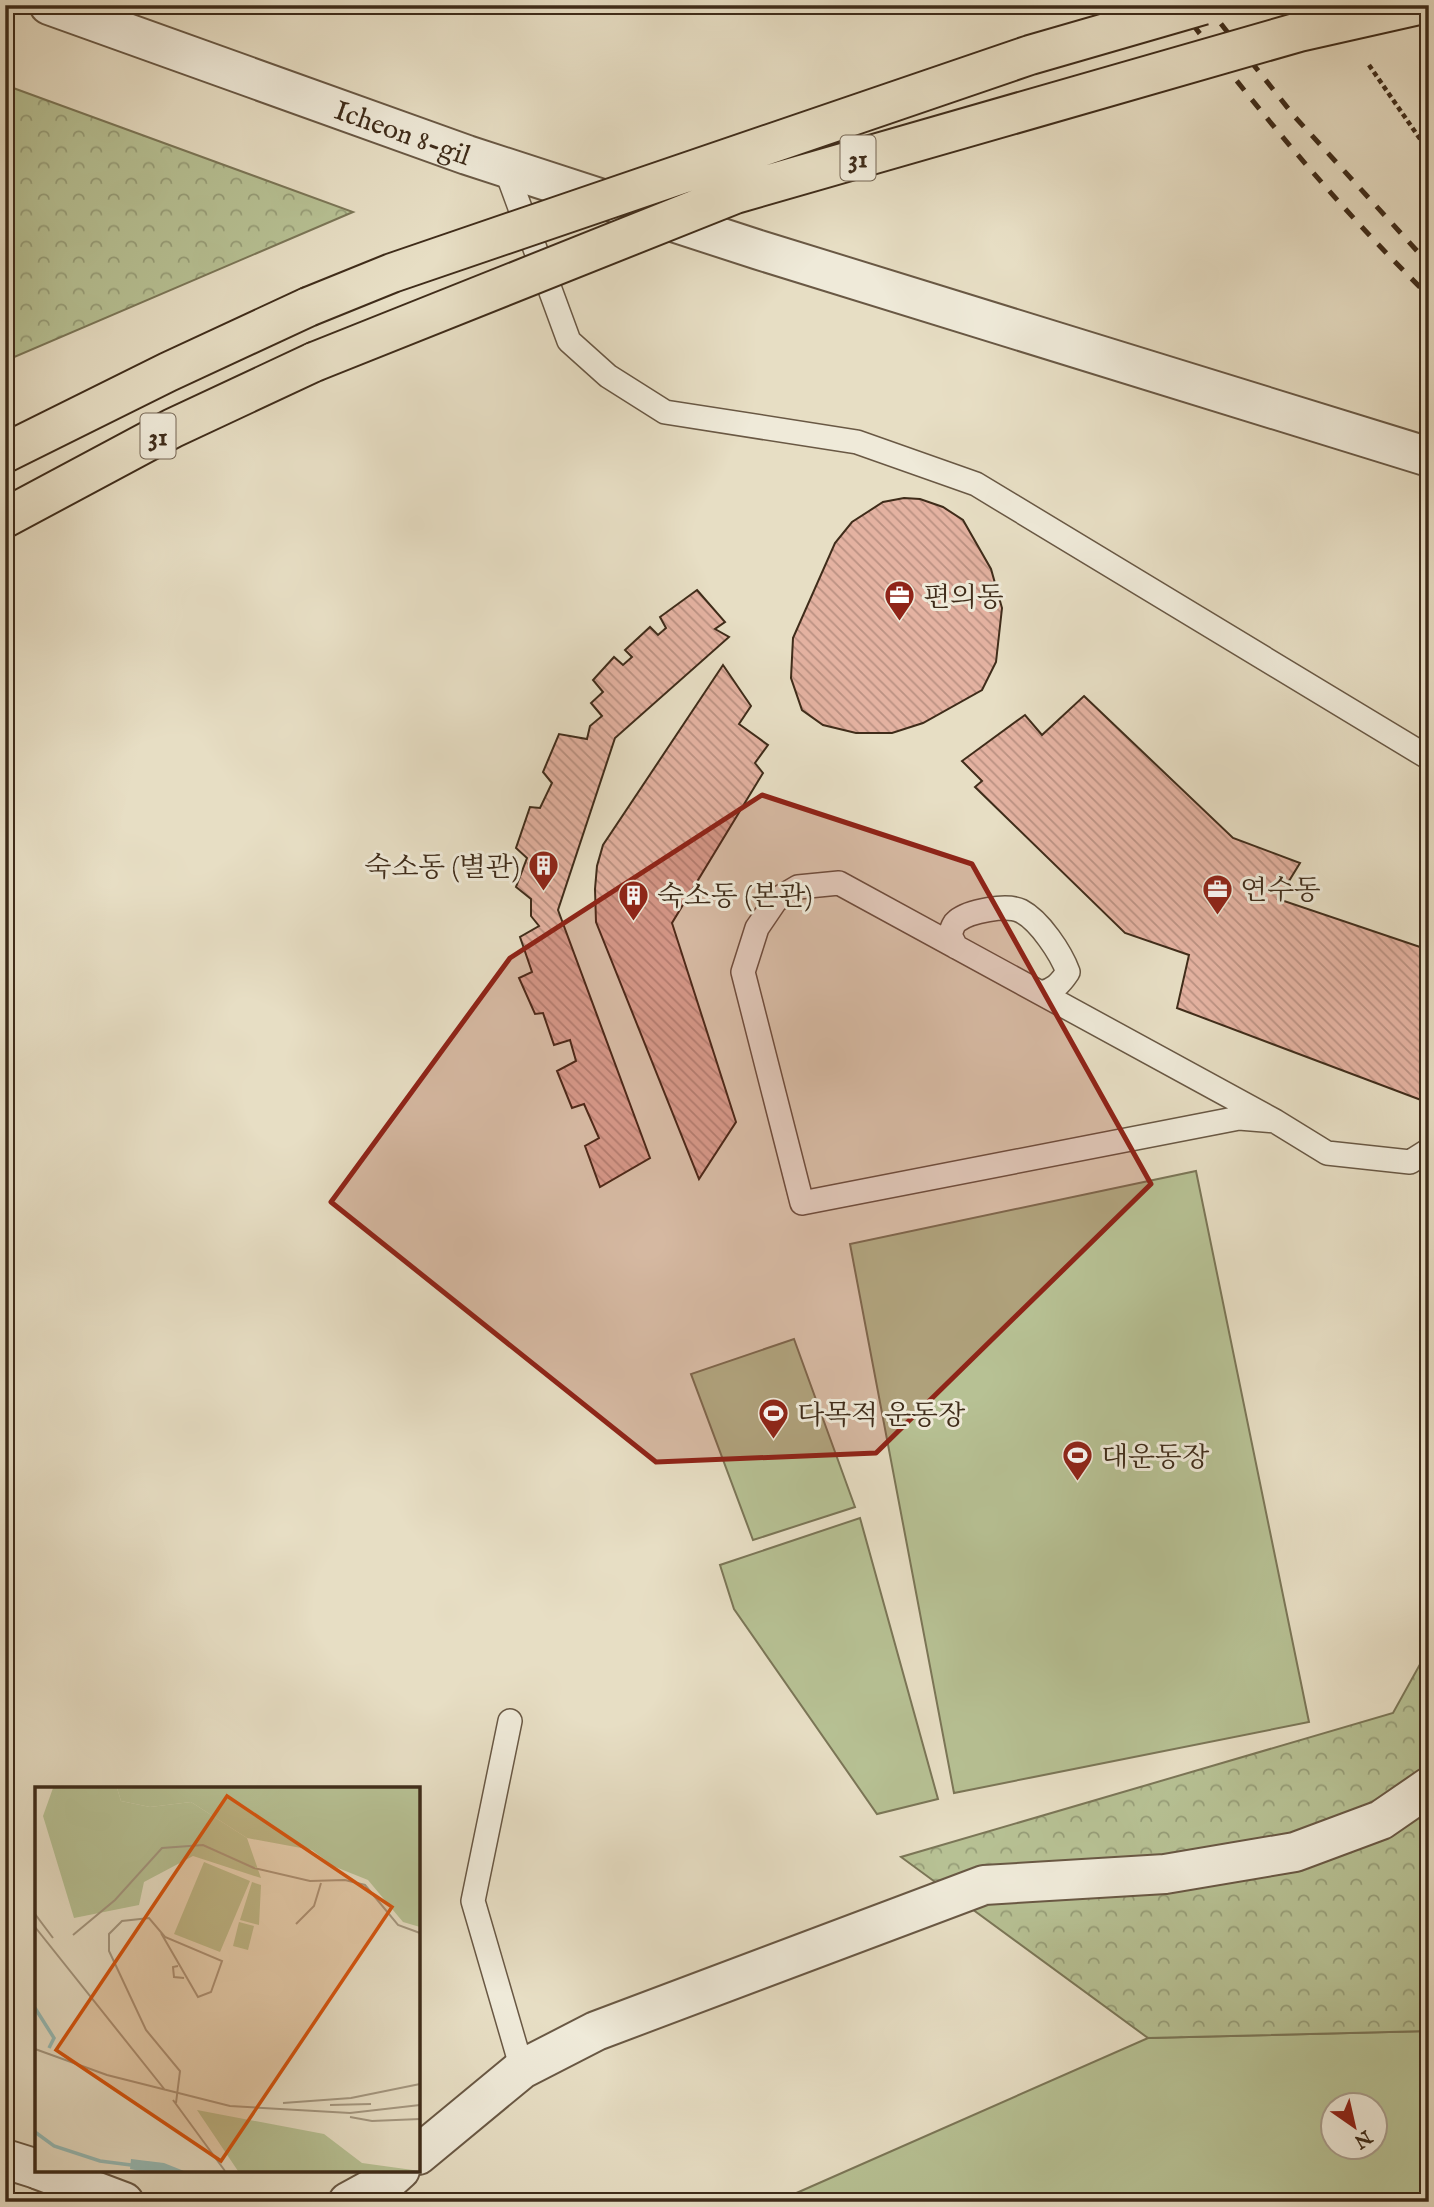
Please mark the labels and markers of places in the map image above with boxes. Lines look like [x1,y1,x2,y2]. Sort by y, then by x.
office icon: 편의동 [883,579,917,623]
place label: 편의동 [923,581,1004,616]
building icon: 숙소동 (별관) [526,849,560,893]
place label: 숙소동 (별관) [364,851,520,886]
office icon: 연수동 [1200,872,1234,916]
place label: 연수동 [1240,874,1321,909]
building icon: 숙소동 (본관) [617,878,651,922]
place label: 숙소동 (본관) [657,880,813,915]
sports icon: 다목적 운동장 [757,1397,791,1441]
place label: 다목적 운동장 [797,1399,965,1434]
sports icon: 대운동장 [1061,1439,1095,1483]
place label: 대운동장 [1101,1441,1209,1476]

